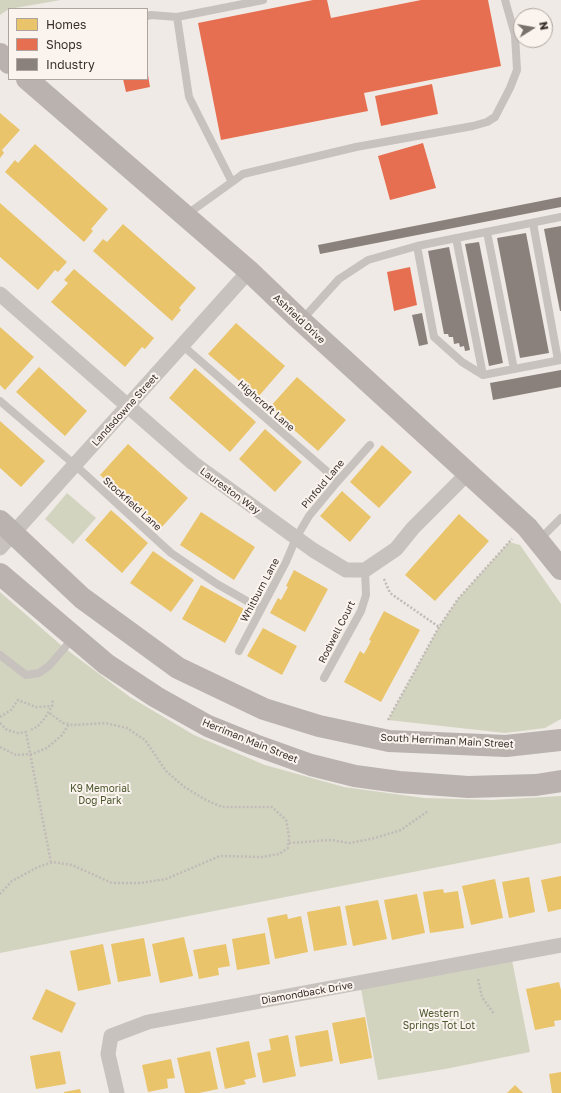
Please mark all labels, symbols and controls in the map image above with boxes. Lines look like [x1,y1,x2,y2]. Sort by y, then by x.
legend [8,8,148,80]
north arrow [513,8,553,48]
text: Homes [46,17,86,32]
text: N [537,20,551,31]
text: Shops [46,37,82,52]
text: Industry [46,57,95,72]
street label: Ashfield Drive [270,292,328,346]
street label: Landsdowne Street [89,371,161,449]
street label: Highcroft Lane [235,378,297,434]
street label: Pinfold Lane [299,457,347,511]
street label: Laureston Way [198,465,262,517]
street label: Stockfield Lane [100,475,164,533]
street label: Whitburn Lane [238,556,282,624]
street label: Rodwell Court [316,599,358,665]
street label: Herriman Main Street [200,716,300,766]
street label: South Herriman Main Street [380,732,514,750]
park label: K9 Memorial Dog Park [70,783,130,806]
street label: Diamondback Drive [260,979,354,1007]
park label: Western Springs Tot Lot [403,1008,475,1032]

